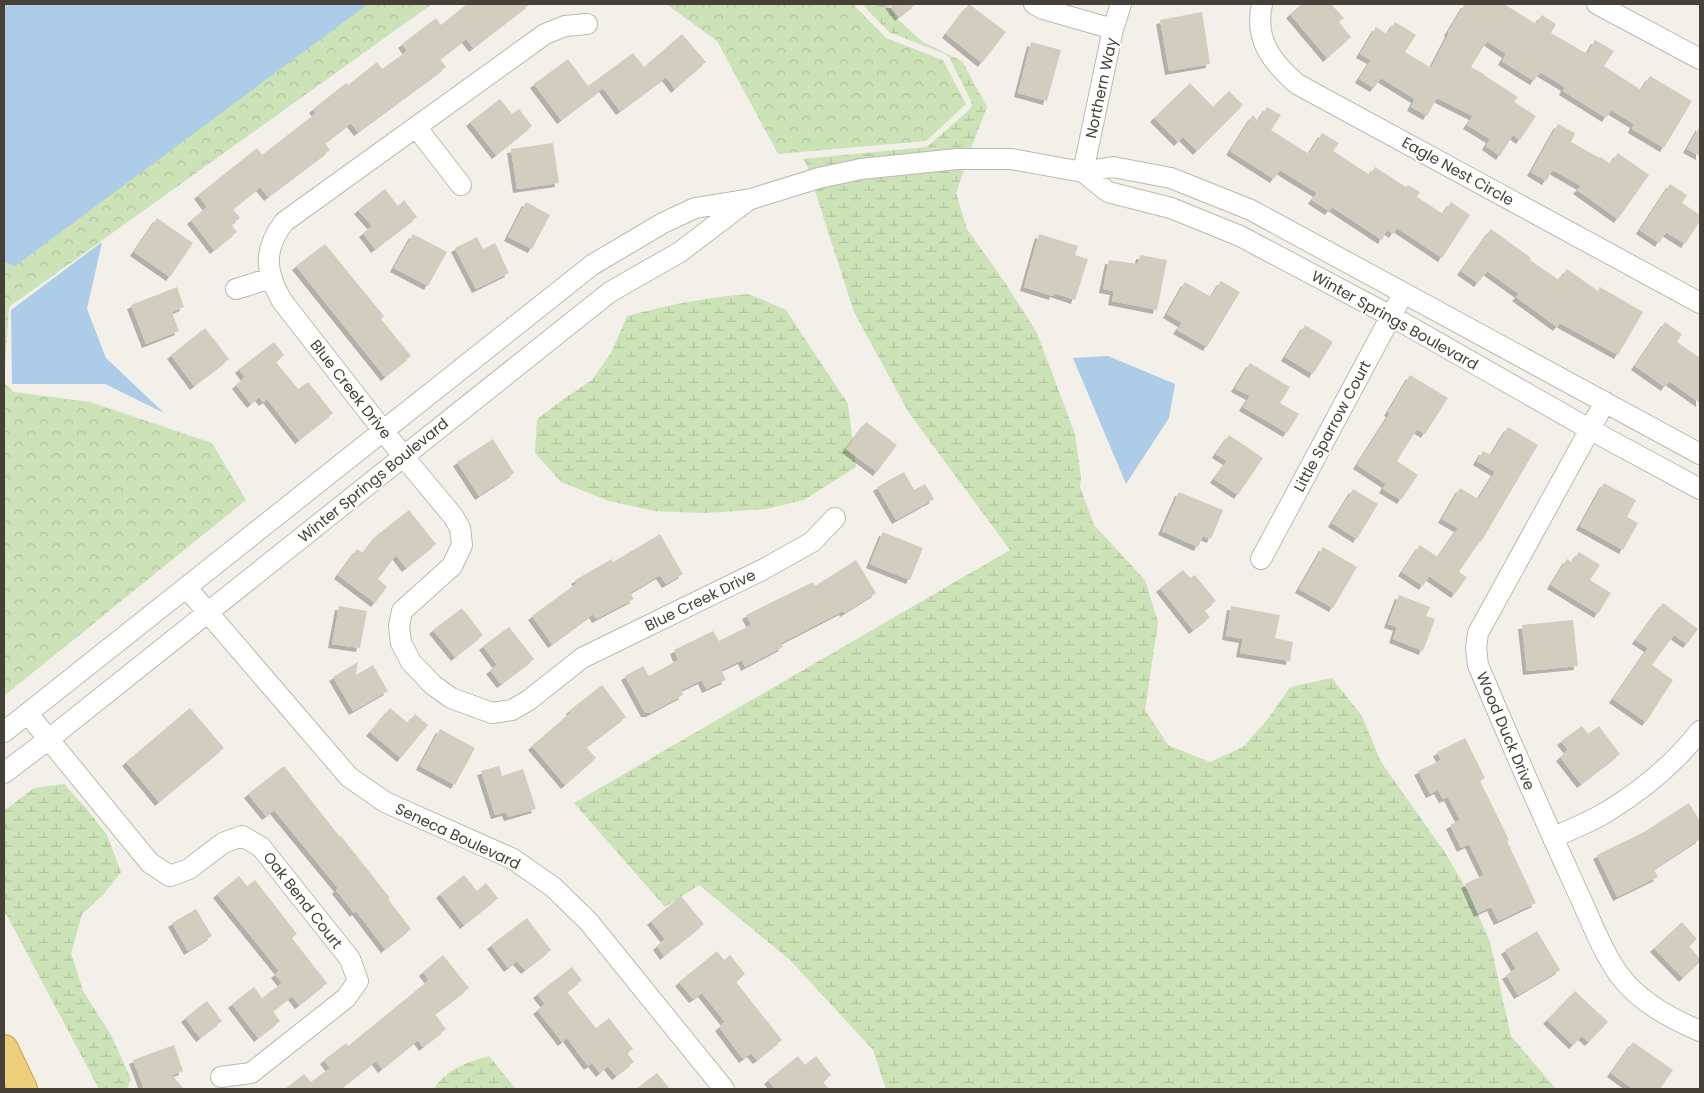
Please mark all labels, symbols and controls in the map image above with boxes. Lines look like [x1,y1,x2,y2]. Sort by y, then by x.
street label: Northern Way [1080,35,1122,140]
street label: Eagle Nest Circle [1398,131,1518,211]
street label: Winter Springs Boulevard [1308,265,1482,375]
street label: Blue Creek Drive [306,335,396,443]
street label: Little Sparrow Court [1288,357,1376,495]
street label: Winter Springs Boulevard [293,413,453,547]
street label: Blue Creek Drive [641,564,759,636]
street label: Wood Duck Drive [1472,669,1540,793]
street label: Seneca Boulevard [392,798,524,874]
street label: Oak Bend Court [258,847,348,953]

